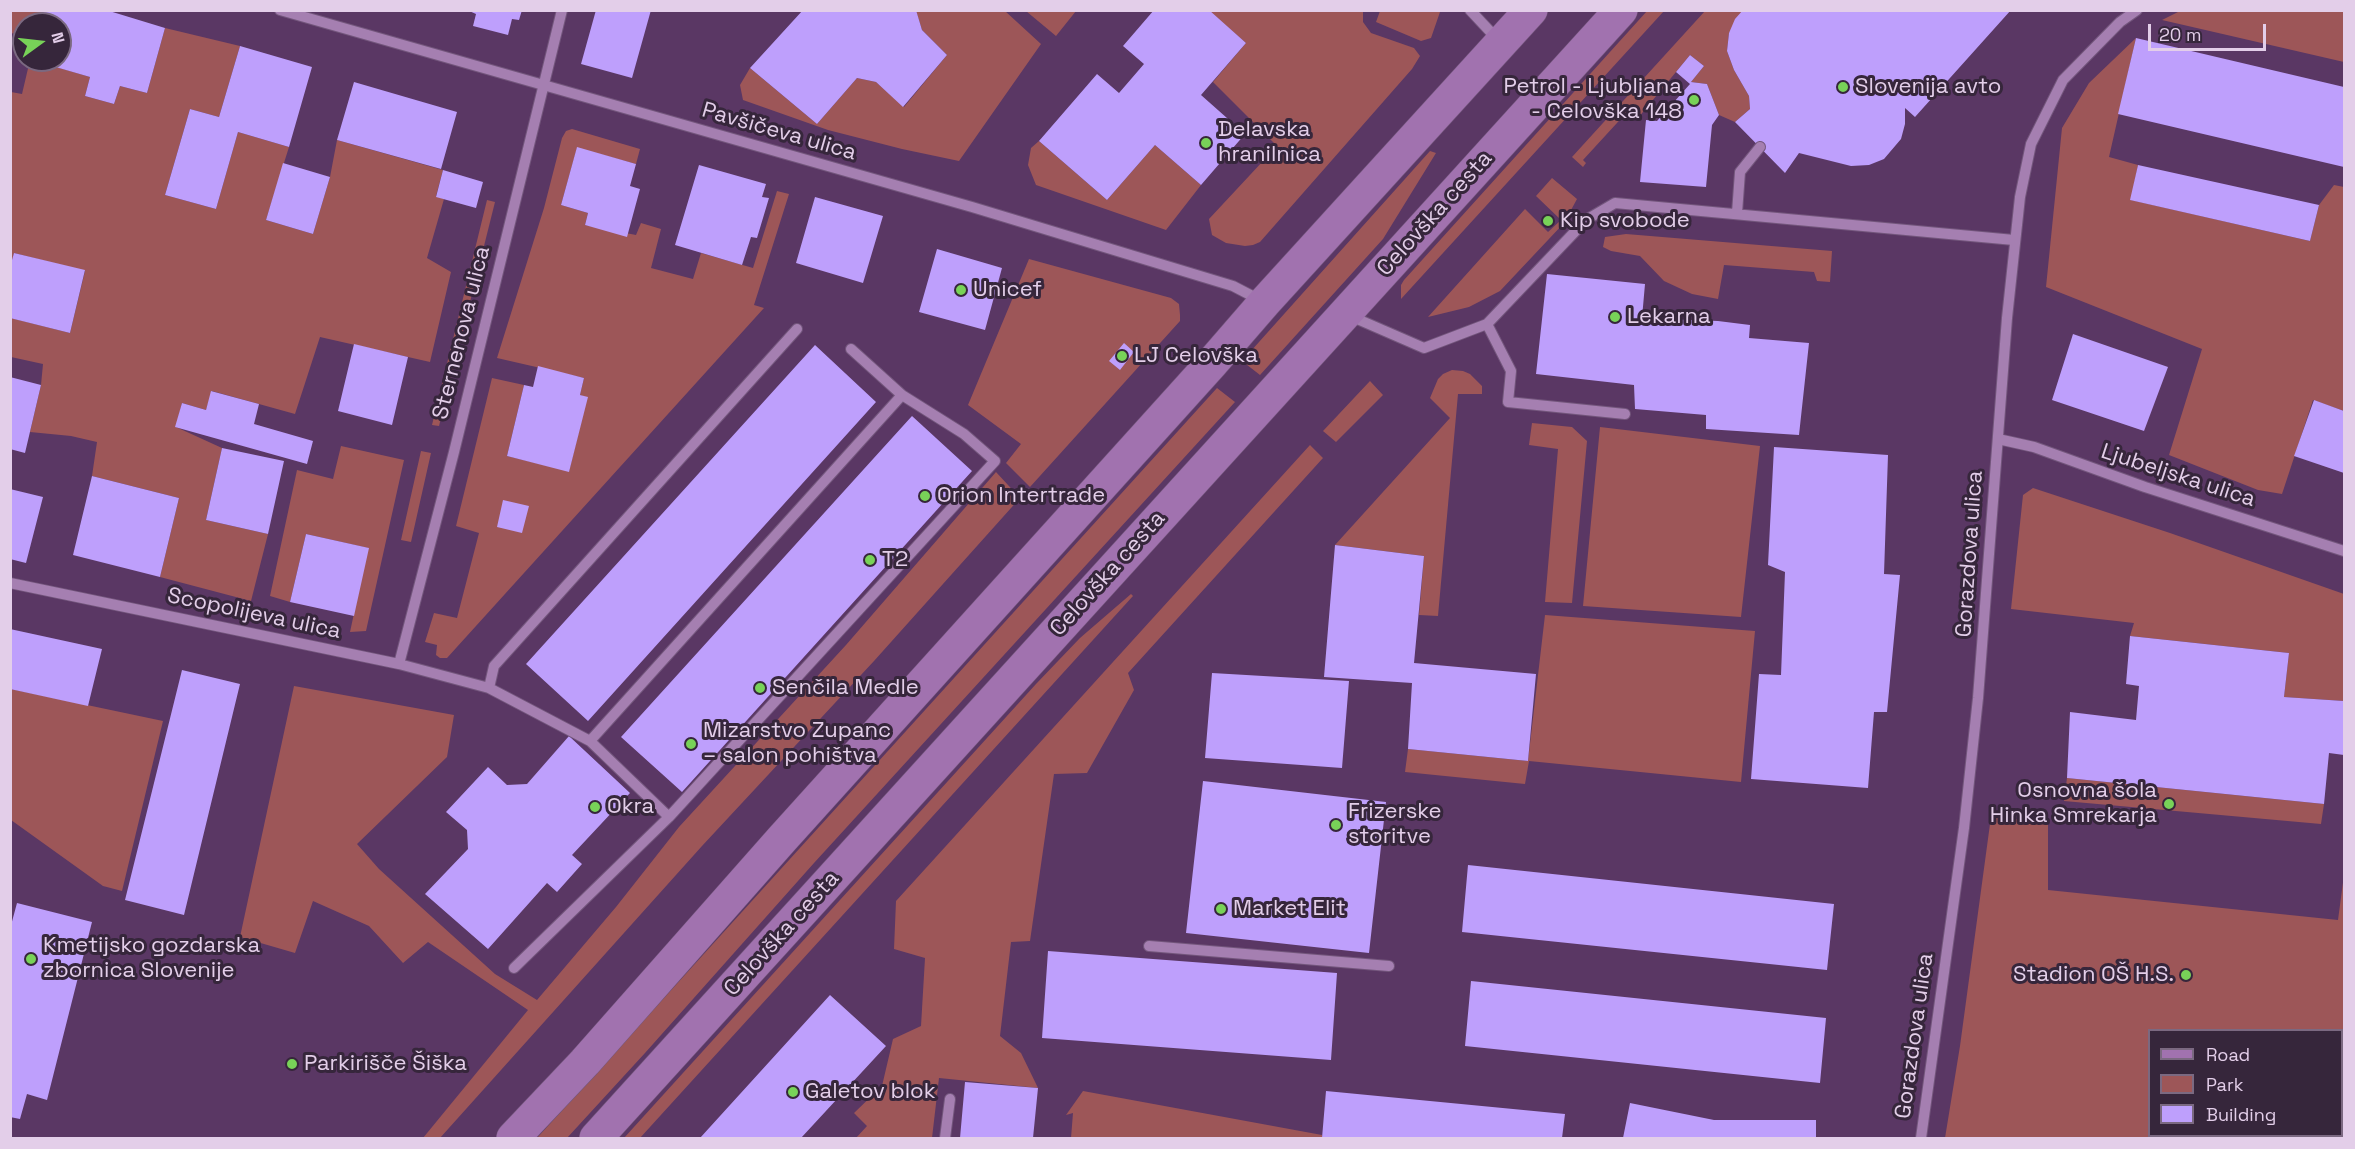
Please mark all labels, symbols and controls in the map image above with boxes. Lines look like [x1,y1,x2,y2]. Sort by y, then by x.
north arrow [12,12,72,72]
scale bar [2151,12,2270,50]
text: 20 m [2159,23,2202,46]
text: N [46,30,69,46]
place label: Petrol - Ljubljana - Celovška 148 [1504,74,1682,125]
place label: Slovenija avto [1855,74,2001,100]
marker: Slovenija avto [1836,80,1850,94]
marker: Petrol - Ljubljana - Celovška 148 [1687,93,1701,107]
street label: Pavšičeva ulica [699,97,859,167]
place label: Delavska hranilnica [1218,117,1321,168]
marker: Delavska hranilnica [1199,136,1213,150]
street label: Celovška cesta [1372,146,1498,282]
place label: Kip svobode [1560,208,1690,234]
marker: Kip svobode [1541,214,1555,228]
street label: Sternenova ulica [428,244,496,422]
place label: Unicef [973,277,1042,303]
marker: Unicef [954,283,968,297]
place label: Lekarna [1627,304,1711,330]
marker: Lekarna [1608,310,1622,324]
place label: LJ Celovška [1134,343,1258,369]
marker: LJ Celovška [1115,349,1129,363]
street label: Ljubeljska ulica [2098,439,2258,513]
street label: Gorazdova ulica [1951,470,1989,638]
place label: Orion Intertrade [937,483,1105,509]
marker: Orion Intertrade [918,489,932,503]
street label: Celovška cesta [1045,506,1171,642]
place label: T2 [882,547,908,573]
marker: T2 [863,553,877,567]
street label: Scopolijeva ulica [165,583,343,645]
place label: Senčila Medle [772,675,919,701]
marker: Senčila Medle [753,681,767,695]
place label: Mizarstvo Zupanc – salon pohištva [703,718,891,770]
marker: Mizarstvo Zupanc – salon pohištva [684,737,698,751]
place label: Osnovna šola Hinka Smrekarja [1990,778,2157,830]
place label: Okra [607,794,654,820]
marker: Osnovna šola Hinka Smrekarja [2162,797,2176,811]
place label: Frizerske storitve [1348,799,1442,850]
marker: Okra [588,800,602,814]
marker: Frizerske storitve [1329,818,1343,832]
street label: Celovška cesta [719,866,845,1002]
place label: Market Elit [1233,896,1346,922]
marker: Market Elit [1214,902,1228,916]
place label: Kmetijsko gozdarska zbornica Slovenije [43,933,260,984]
marker: Kmetijsko gozdarska zbornica Slovenije [24,952,38,966]
street label: Gorazdova ulica [1890,952,1940,1120]
place label: Stadion OŠ H.S. [2013,962,2174,988]
marker: Stadion OŠ H.S. [2179,968,2193,982]
legend [2148,1029,2343,1137]
text: Road [2206,1043,2250,1066]
place label: Parkirišče Šiška [304,1051,467,1077]
marker: Parkirišče Šiška [285,1057,299,1071]
text: Park [2206,1073,2243,1096]
place label: Galetov blok [805,1079,936,1105]
marker: Galetov blok [786,1085,800,1099]
text: Building [2206,1103,2276,1126]

